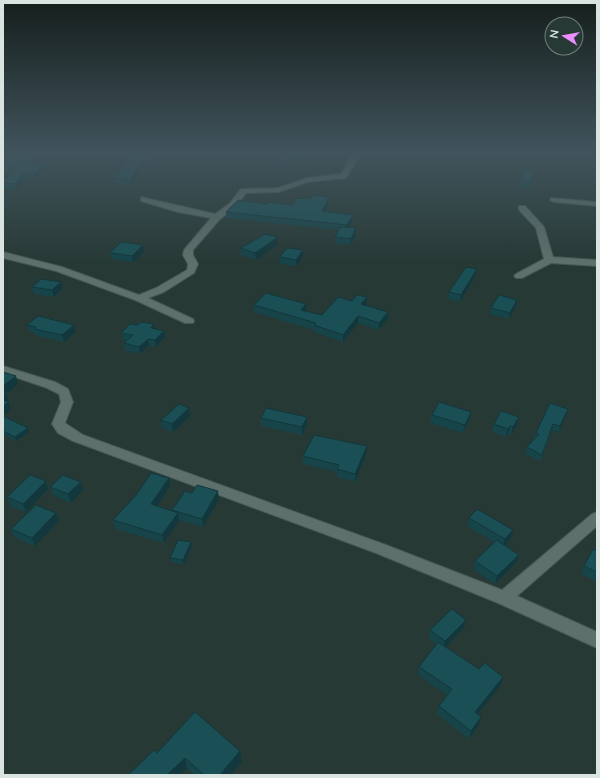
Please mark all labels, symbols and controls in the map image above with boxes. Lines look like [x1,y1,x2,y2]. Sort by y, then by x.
north arrow [544,16,584,56]
text: N [547,29,561,39]

